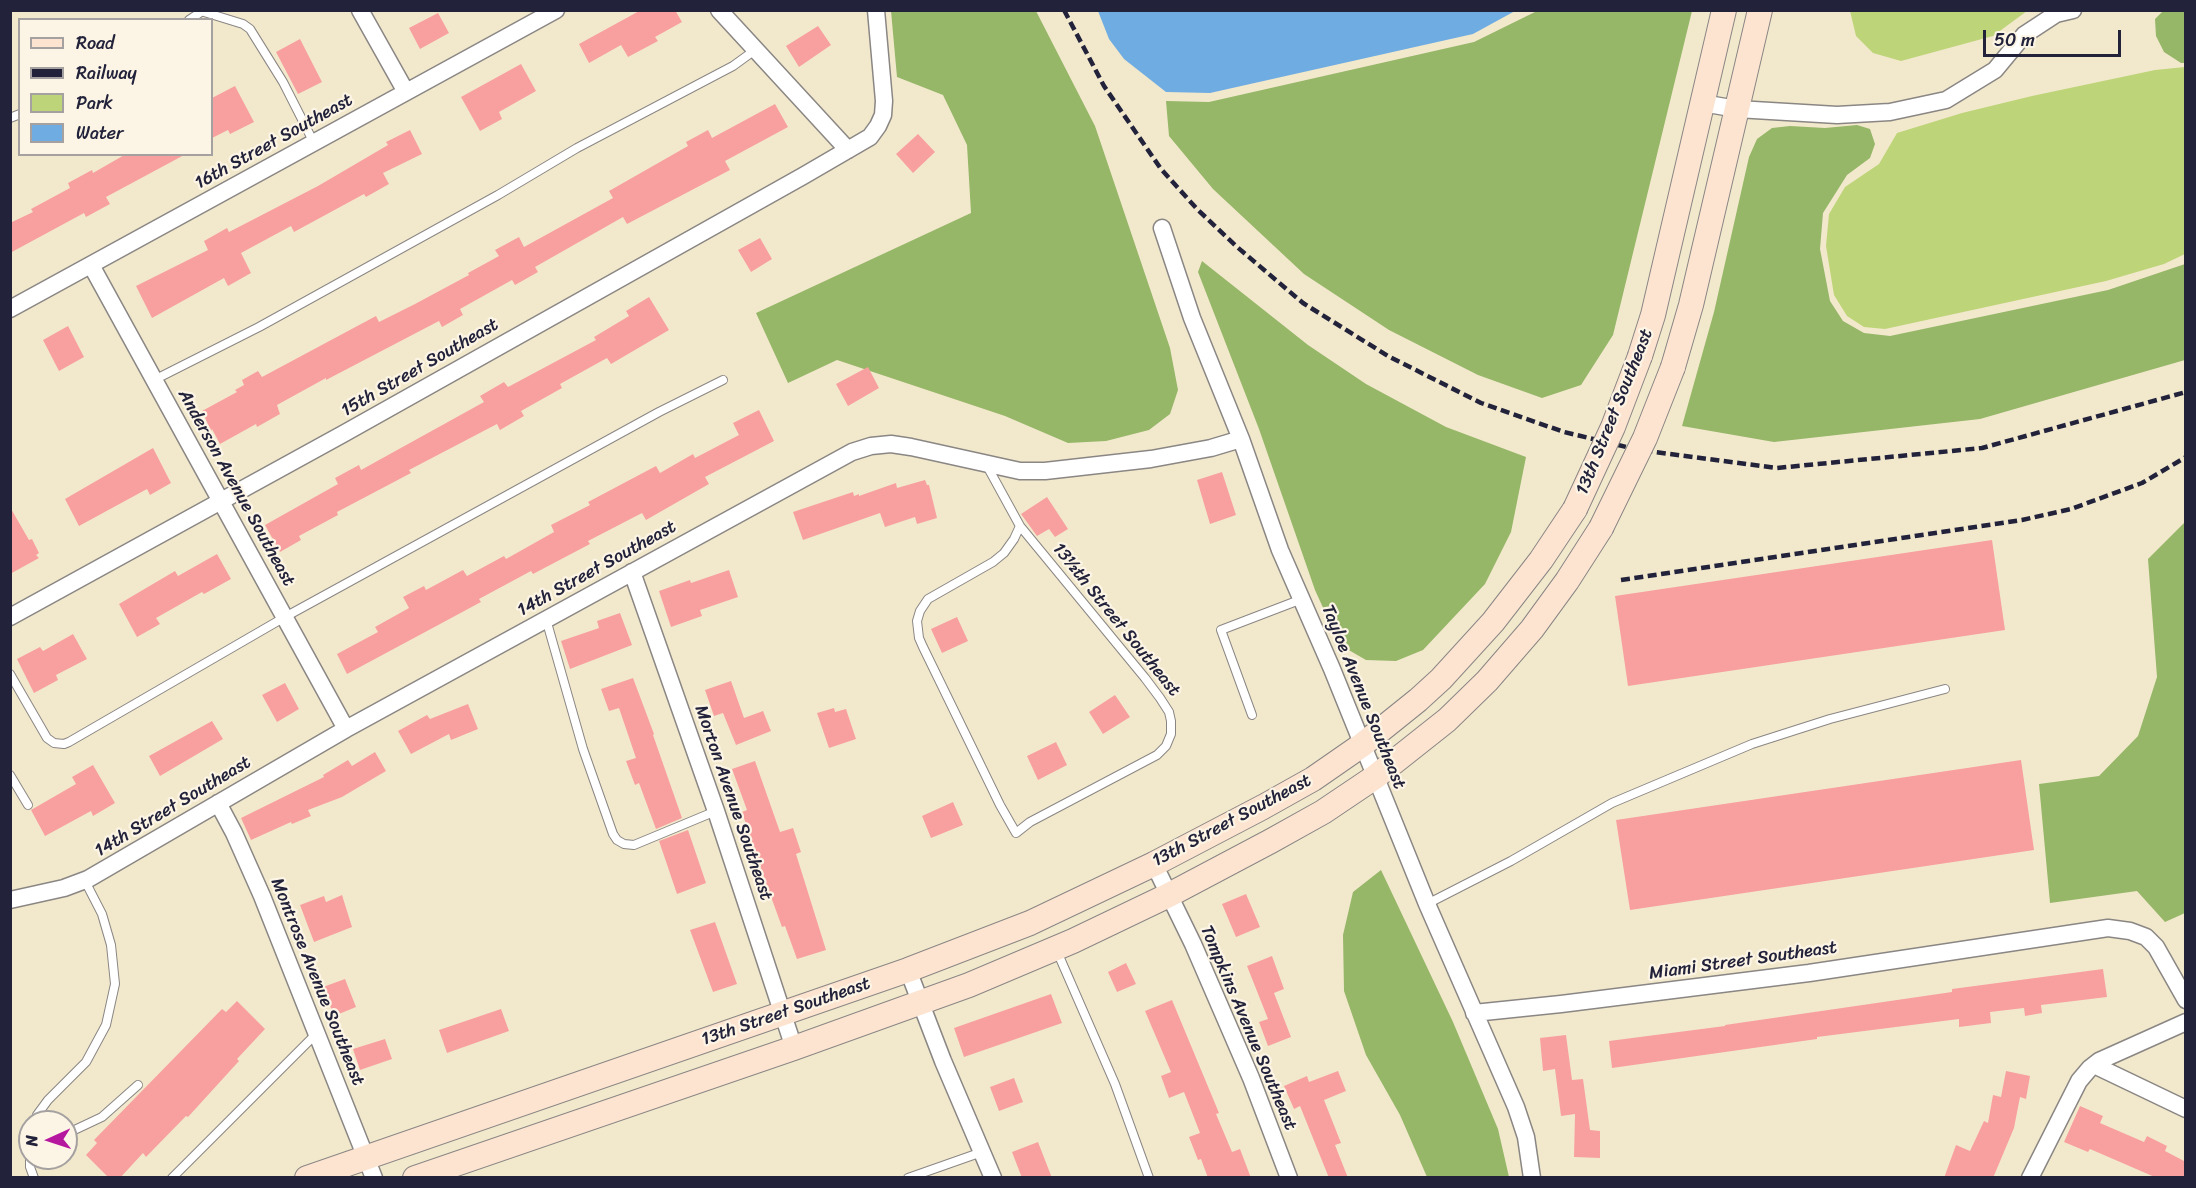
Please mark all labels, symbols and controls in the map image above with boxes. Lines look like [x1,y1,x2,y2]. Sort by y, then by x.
legend [18,18,213,156]
scale bar [1986,18,2124,56]
text: 50 m [1994,24,2035,56]
text: Road [76,27,115,59]
text: Railway [76,57,137,89]
text: Park [76,87,113,119]
street label: 16th Street Southeast [191,90,357,194]
text: Water [76,117,123,149]
street label: 15th Street Southeast [338,314,502,422]
street label: 13th Street Southeast [1572,326,1658,498]
street label: Anderson Avenue Southeast [173,386,299,590]
street label: 14th Street Southeast [514,516,680,622]
street label: 13½th Street Southeast [1047,539,1185,701]
street label: Tayloe Avenue Southeast [1316,602,1410,792]
street label: Morton Avenue Southeast [689,702,777,904]
street label: 14th Street Southeast [91,752,255,862]
street label: 13th Street Southeast [1149,770,1315,872]
street label: Montrose Avenue Southeast [265,875,369,1089]
street label: Tompkins Avenue Southeast [1195,922,1301,1134]
street label: Miami Street Southeast [1648,937,1838,985]
street label: 13th Street Southeast [699,973,873,1051]
north arrow [18,1110,78,1170]
text: N [17,1135,46,1147]

